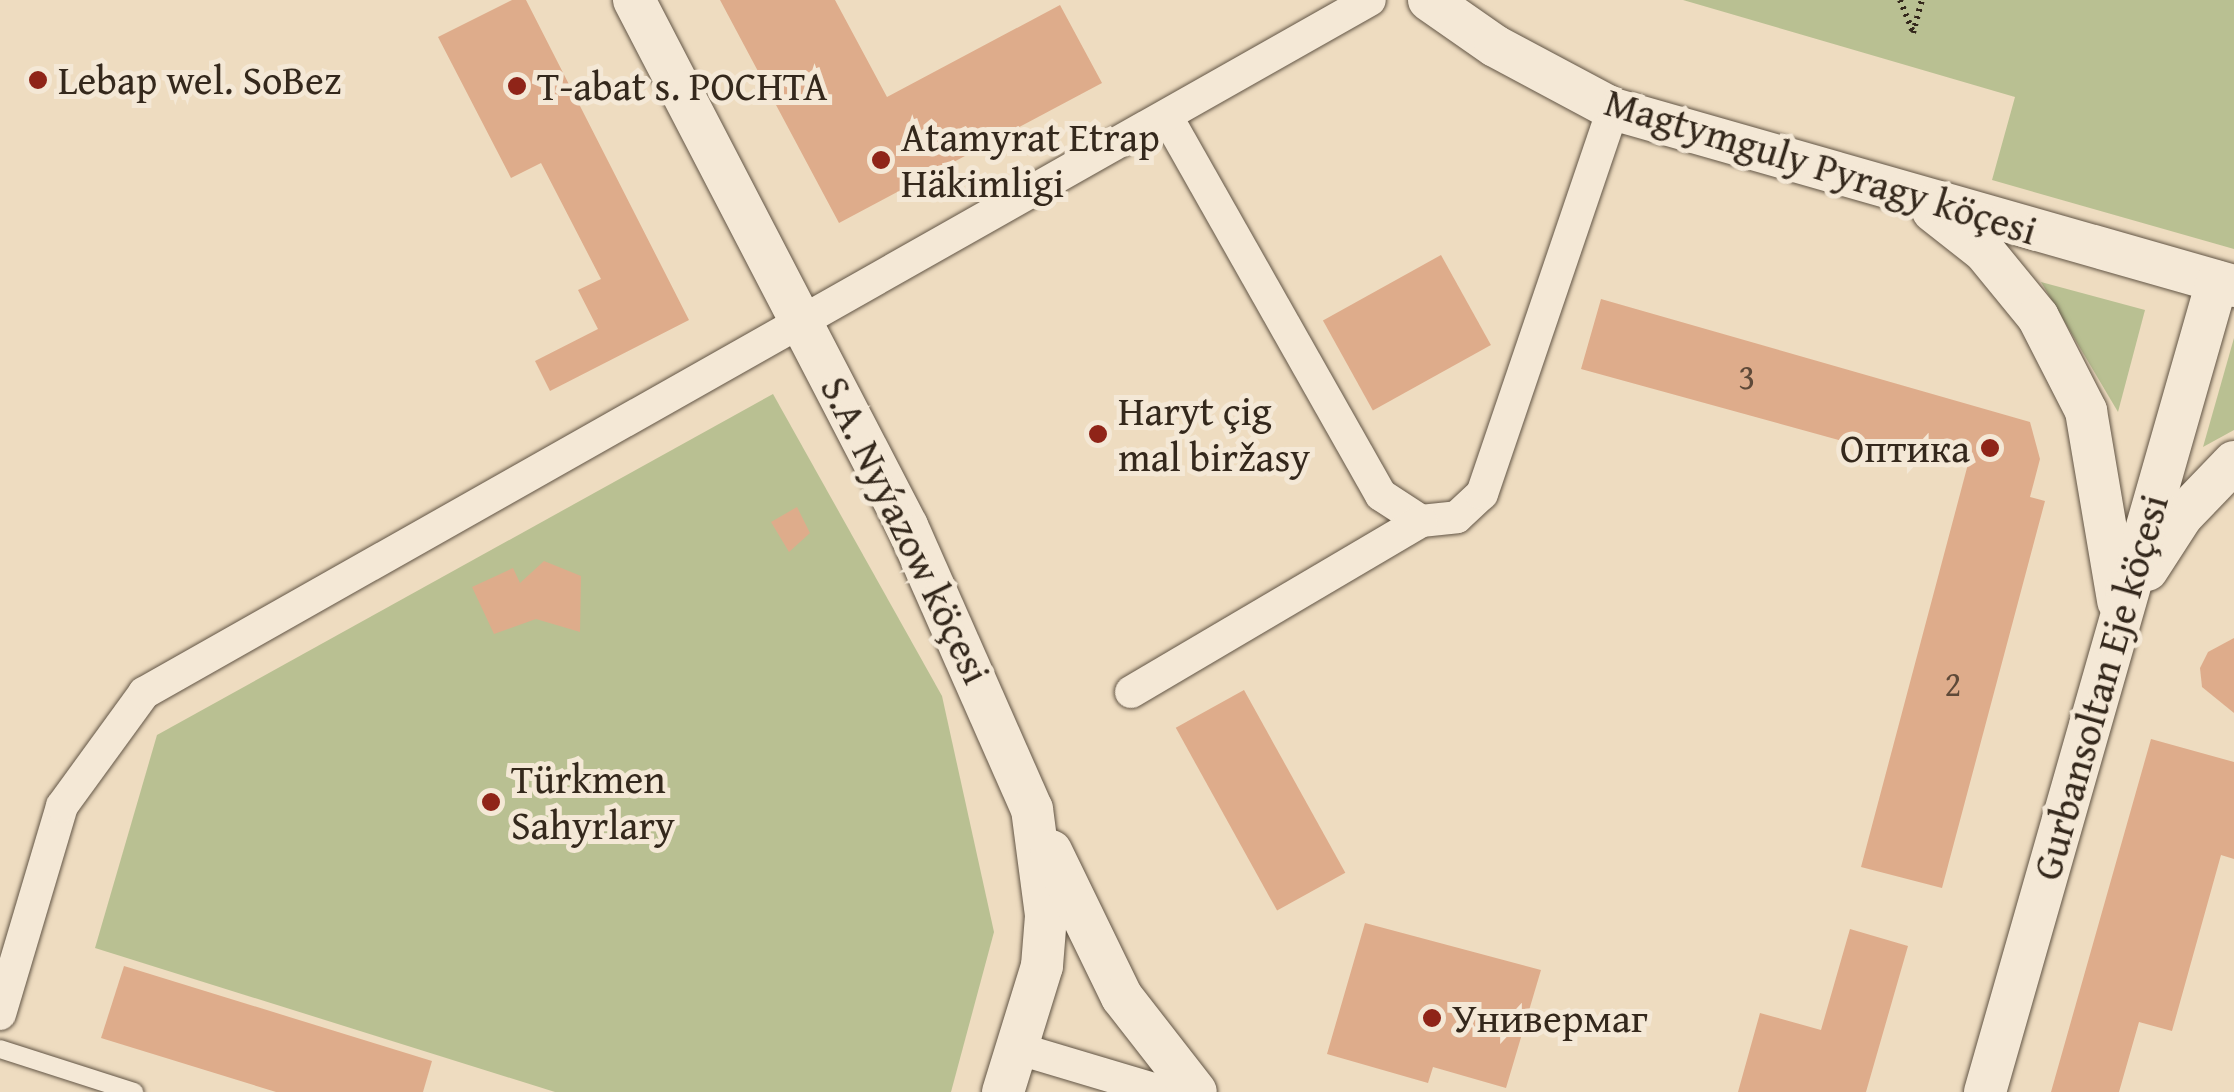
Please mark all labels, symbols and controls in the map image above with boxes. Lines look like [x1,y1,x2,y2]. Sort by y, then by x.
place label: Lebap wel. SoBez [58,56,341,104]
place label: T-abat s. POCHTA [537,62,827,110]
marker: Lebap wel. SoBez [27,69,49,91]
marker: T-abat s. POCHTA [506,75,528,97]
street label: Magtymguly Pyragy köçesi [1599,77,2043,255]
place label: Atamyrat Etrap Häkimligi [901,113,1160,207]
marker: Atamyrat Etrap Häkimligi [870,149,892,171]
house number: 3 [1739,356,1755,398]
street label: S.A. Nyýazow köçesi [811,369,1001,691]
place label: Haryt çig mal biržasy [1118,387,1310,481]
marker: Haryt çig mal biržasy [1087,423,1109,445]
place label: Оптика [1840,424,1970,472]
marker: Оптика [1979,437,2001,459]
street label: Gurbansoltan Eje köçesi [2022,489,2178,885]
house number: 2 [1945,663,1961,705]
place label: Türkmen Sahyrlary [511,755,675,849]
marker: Türkmen Sahyrlary [480,791,502,813]
place label: Универмаг [1452,994,1648,1042]
marker: Универмаг [1421,1007,1443,1029]

